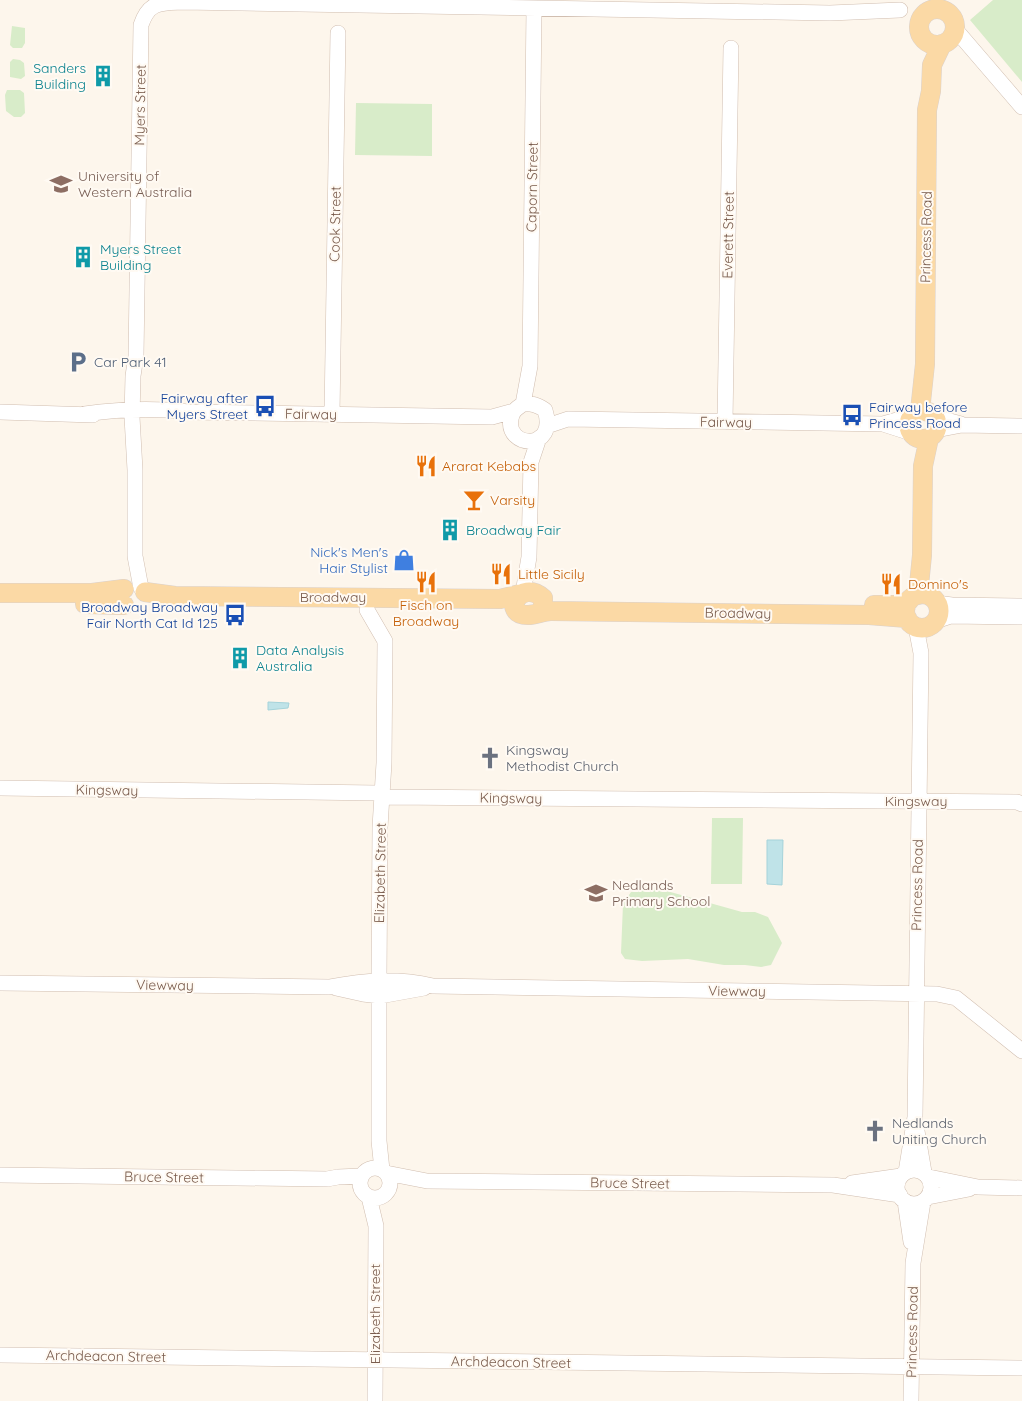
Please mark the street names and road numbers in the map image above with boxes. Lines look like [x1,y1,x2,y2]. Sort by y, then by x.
street label: Myers Street [130,64,150,146]
street label: Caporn Street [522,142,542,232]
street label: Cook Street [325,186,345,262]
street label: Everett Street [718,191,738,279]
street label: Princess Road [916,191,936,283]
street label: Fairway [285,405,337,423]
street label: Fairway [700,413,752,431]
street label: Broadway [300,588,366,606]
street label: Broadway [705,603,771,623]
street label: Kingsway [75,780,139,800]
street label: Kingsway [479,788,543,808]
street label: Kingsway [885,792,947,810]
street label: Elizabeth Street [370,822,390,923]
street label: Princess Road [907,839,927,931]
street label: Viewway [136,975,194,995]
street label: Viewway [708,981,766,1001]
street label: Bruce Street [124,1167,204,1187]
street label: Bruce Street [590,1173,670,1193]
street label: Elizabeth Street [366,1263,384,1364]
street label: Princess Road [902,1286,922,1378]
street label: Archdeacon Street [46,1346,166,1366]
street label: Archdeacon Street [451,1352,571,1372]

